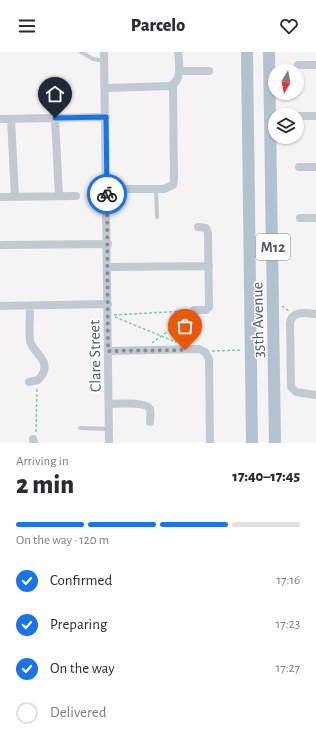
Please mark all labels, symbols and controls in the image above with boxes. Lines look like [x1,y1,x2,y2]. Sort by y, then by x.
icon: menu [16,15,38,37]
icon: heart [278,15,300,37]
text: Parcelo [131,17,185,35]
north arrow [268,64,304,100]
map controls [268,64,304,144]
pin [38,77,72,118]
icon: home [44,83,66,105]
button: layers [268,108,304,144]
courier [87,174,127,214]
icon: bike [96,183,118,205]
road number: M12 [256,234,290,260]
street label: 35th Avenue [249,282,267,358]
pin [168,309,202,350]
icon: bag [174,315,196,337]
street label: Clare Street [86,320,104,392]
text: Arriving in [16,455,69,468]
text: 17:40–17:45 [232,469,300,484]
text: 2 min [16,472,74,498]
text: On the way · 120 m [16,534,109,547]
icon: check [16,570,38,592]
text: Confirmed [50,573,112,588]
text: 17:16 [277,574,300,587]
icon: check [16,614,38,636]
text: Preparing [50,617,107,632]
text: 17:23 [276,618,300,631]
icon: check [16,658,38,680]
text: On the way [50,661,115,676]
text: 17:27 [276,662,300,675]
text: Delivered [50,705,107,720]

